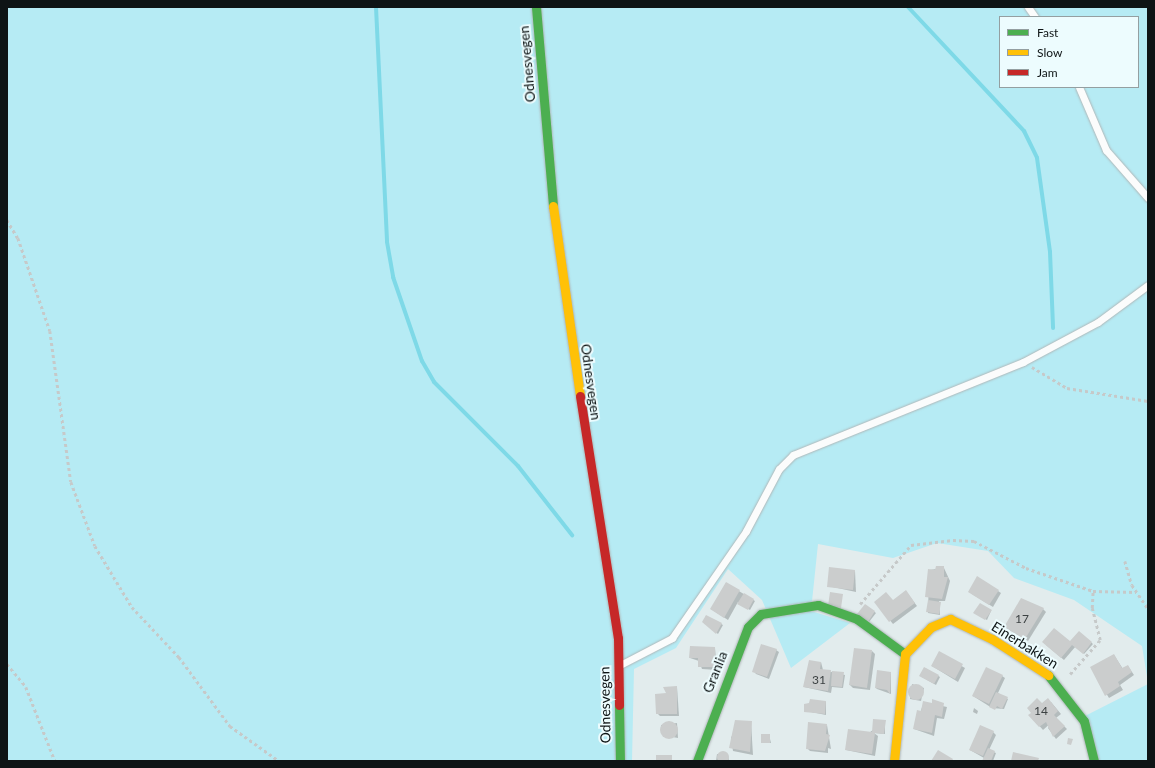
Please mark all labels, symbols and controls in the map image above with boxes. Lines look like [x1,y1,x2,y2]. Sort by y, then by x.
legend [999,16,1139,88]
street label: Odnesvegen [515,25,539,103]
text: Fast [1037,25,1058,40]
text: Slow [1037,45,1062,60]
text: Jam [1037,65,1058,80]
street label: Odnesvegen [577,343,605,421]
house number: 17 [1015,612,1029,626]
street label: Einerbakken [989,618,1061,672]
street label: Granlia [699,649,731,695]
street label: Odnesvegen [596,666,614,744]
house number: 31 [812,673,826,687]
house number: 14 [1034,704,1048,718]

